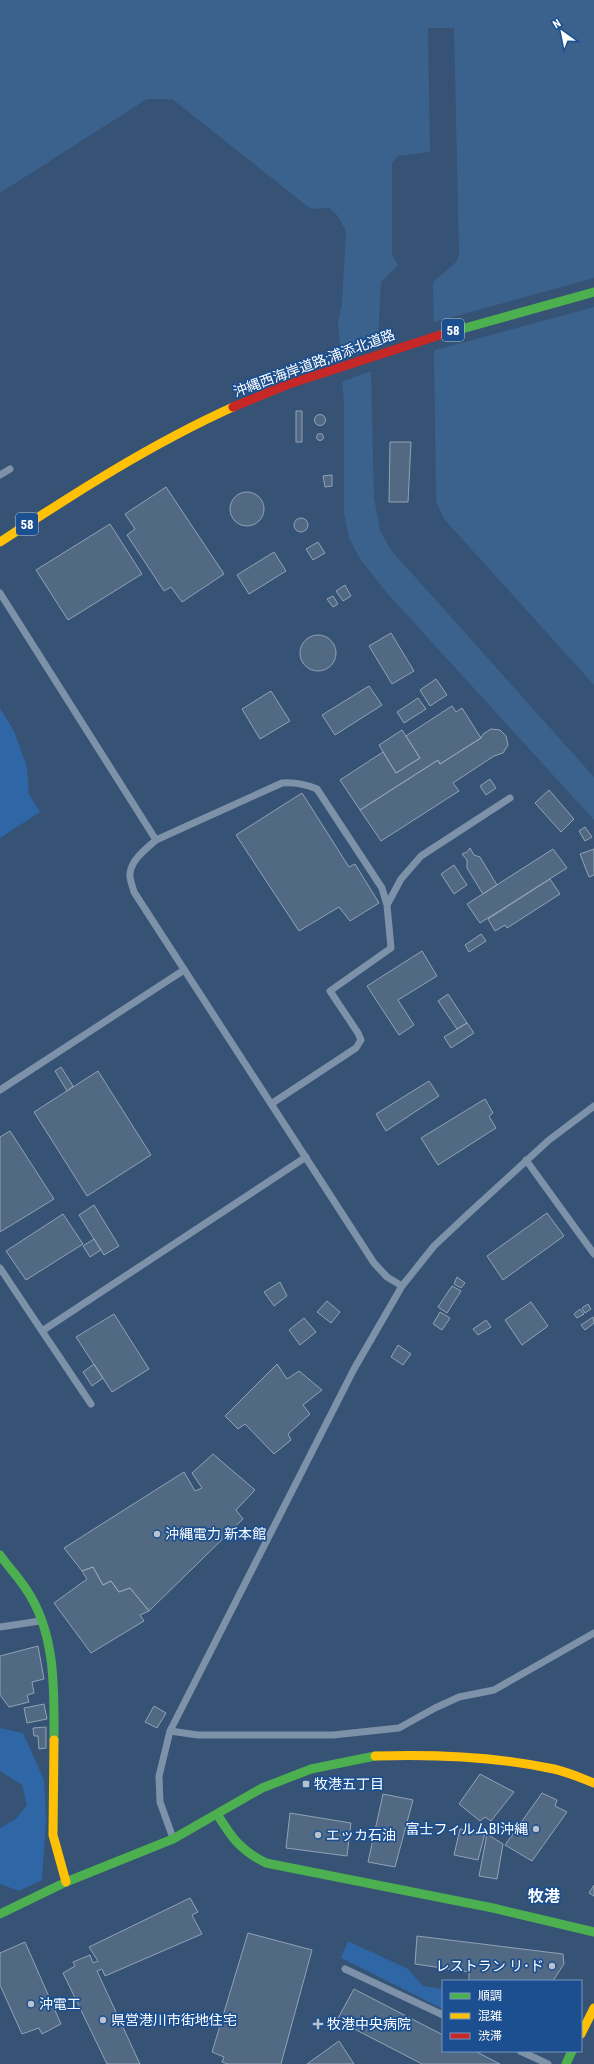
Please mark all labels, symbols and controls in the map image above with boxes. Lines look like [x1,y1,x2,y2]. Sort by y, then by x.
north arrow [542,12,582,52]
text: N [550,17,563,31]
road number: 58 [442,319,464,341]
street label: 沖縄西海岸道路;浦添北道路 [231,326,397,400]
road number: 58 [16,513,38,535]
place label: 沖縄電力 新本館 [165,1526,266,1542]
marker: 沖縄電力 新本館 [152,1529,162,1539]
place label: 牧港五丁目 [314,1776,384,1792]
marker: 牧港五丁目 [301,1779,311,1789]
place label: 富士フィルムBI沖縄 [405,1821,528,1837]
marker: 富士フィルムBI沖縄 [531,1824,541,1834]
place label: エッカ石油 [326,1827,396,1843]
marker: エッカ石油 [313,1830,323,1840]
district label: 牧港 [528,1887,560,1906]
place label: レストラン リ･ド [436,1958,544,1974]
marker: レストラン リ･ド [547,1961,557,1971]
legend [442,1980,582,2052]
text: 順調 [478,1989,502,2003]
place label: 沖電工 [39,1996,81,2012]
marker: 沖電工 [26,1999,36,2009]
text: 混雑 [478,2009,502,2023]
place label: 県営港川市街地住宅 [111,2012,237,2028]
marker: 県営港川市街地住宅 [98,2015,108,2025]
place label: 牧港中央病院 [327,2016,411,2032]
marker: 牧港中央病院 [312,2018,324,2030]
text: 渋滞 [478,2029,502,2043]

